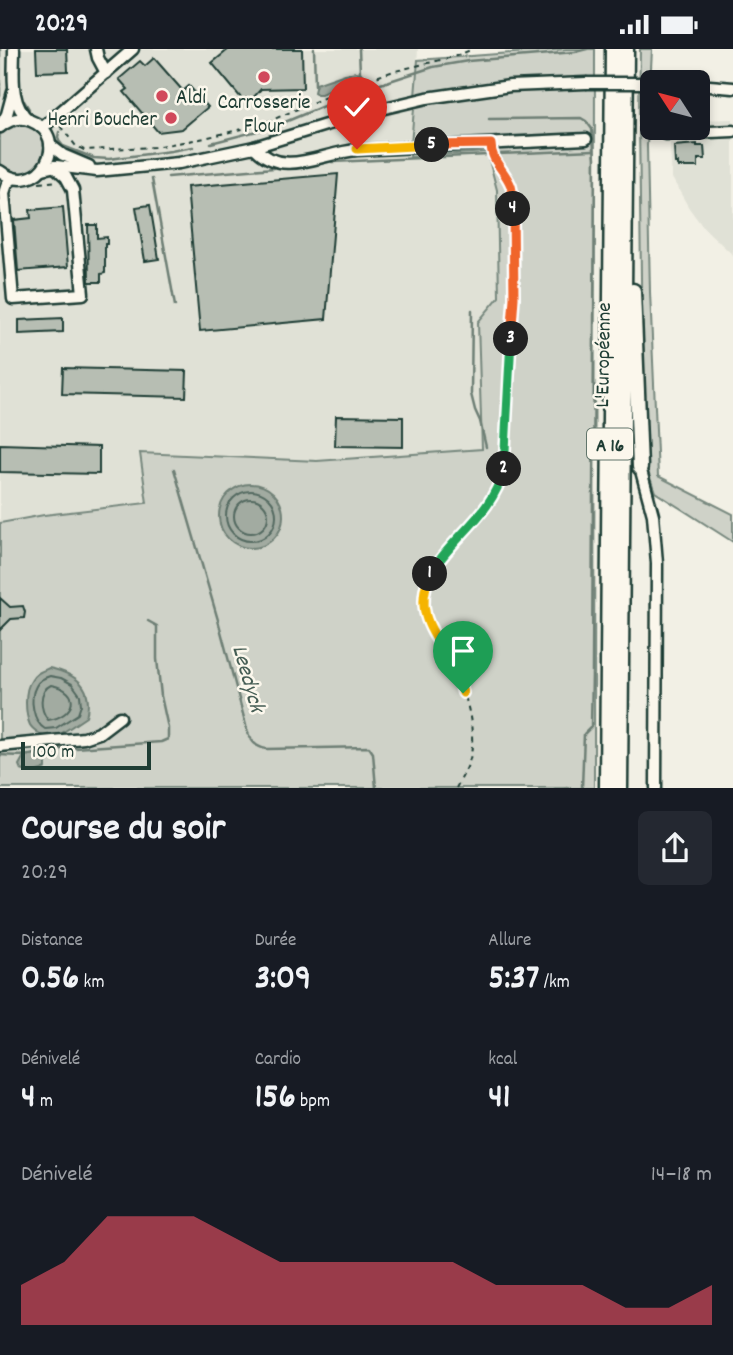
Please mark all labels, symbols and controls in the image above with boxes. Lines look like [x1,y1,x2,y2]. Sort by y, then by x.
text: 20:29 [35,6,88,43]
marker: Carrosserie Flour [256,69,272,85]
north arrow [640,70,710,140]
map controls [640,70,710,140]
pin [327,77,387,149]
place label: Aldi [176,84,206,114]
marker: Aldi [154,88,170,104]
icon: check [338,88,376,126]
place label: Carrosserie Flour [218,89,310,143]
place label: Henri Boucher [47,106,157,136]
marker: Henri Boucher [163,110,179,126]
pin: 5 [414,127,450,163]
text: 5 [427,131,436,158]
pin: 4 [496,191,530,227]
text: 4 [509,195,516,222]
street label: L'Européenne [589,302,621,408]
pin: 3 [494,321,528,357]
text: 3 [506,325,515,352]
road number: A 16 [587,429,633,459]
pin: 2 [486,451,522,487]
text: 2 [499,455,508,482]
pin: 1 [412,557,448,591]
text: 1 [427,560,432,587]
pin [433,621,493,693]
icon: arrive [444,632,482,670]
water label: Leedyck [221,642,273,719]
scale bar [21,739,150,771]
text: 100 m [32,740,74,767]
text: Course du soir [21,803,225,858]
button: share [638,811,712,885]
text: 20:29 [21,857,68,890]
text: Distance [21,928,83,955]
text: Durée [255,928,296,955]
text: Allure [488,928,531,955]
text: 0.56 [21,955,79,1005]
text: 3:09 [255,955,311,1005]
text: 5:37 [488,955,539,1005]
text: km [79,970,104,997]
text: /km [539,970,570,997]
text: Dénivelé [21,1047,80,1074]
text: Cardio [255,1047,301,1074]
text: kcal [488,1047,517,1074]
text: 4 [21,1074,36,1124]
text: 156 [255,1074,296,1124]
text: 41 [488,1074,511,1124]
text: m [36,1089,53,1116]
text: bpm [296,1089,330,1116]
text: Dénivelé [21,1159,93,1192]
text: 14–18 m [651,1159,712,1192]

